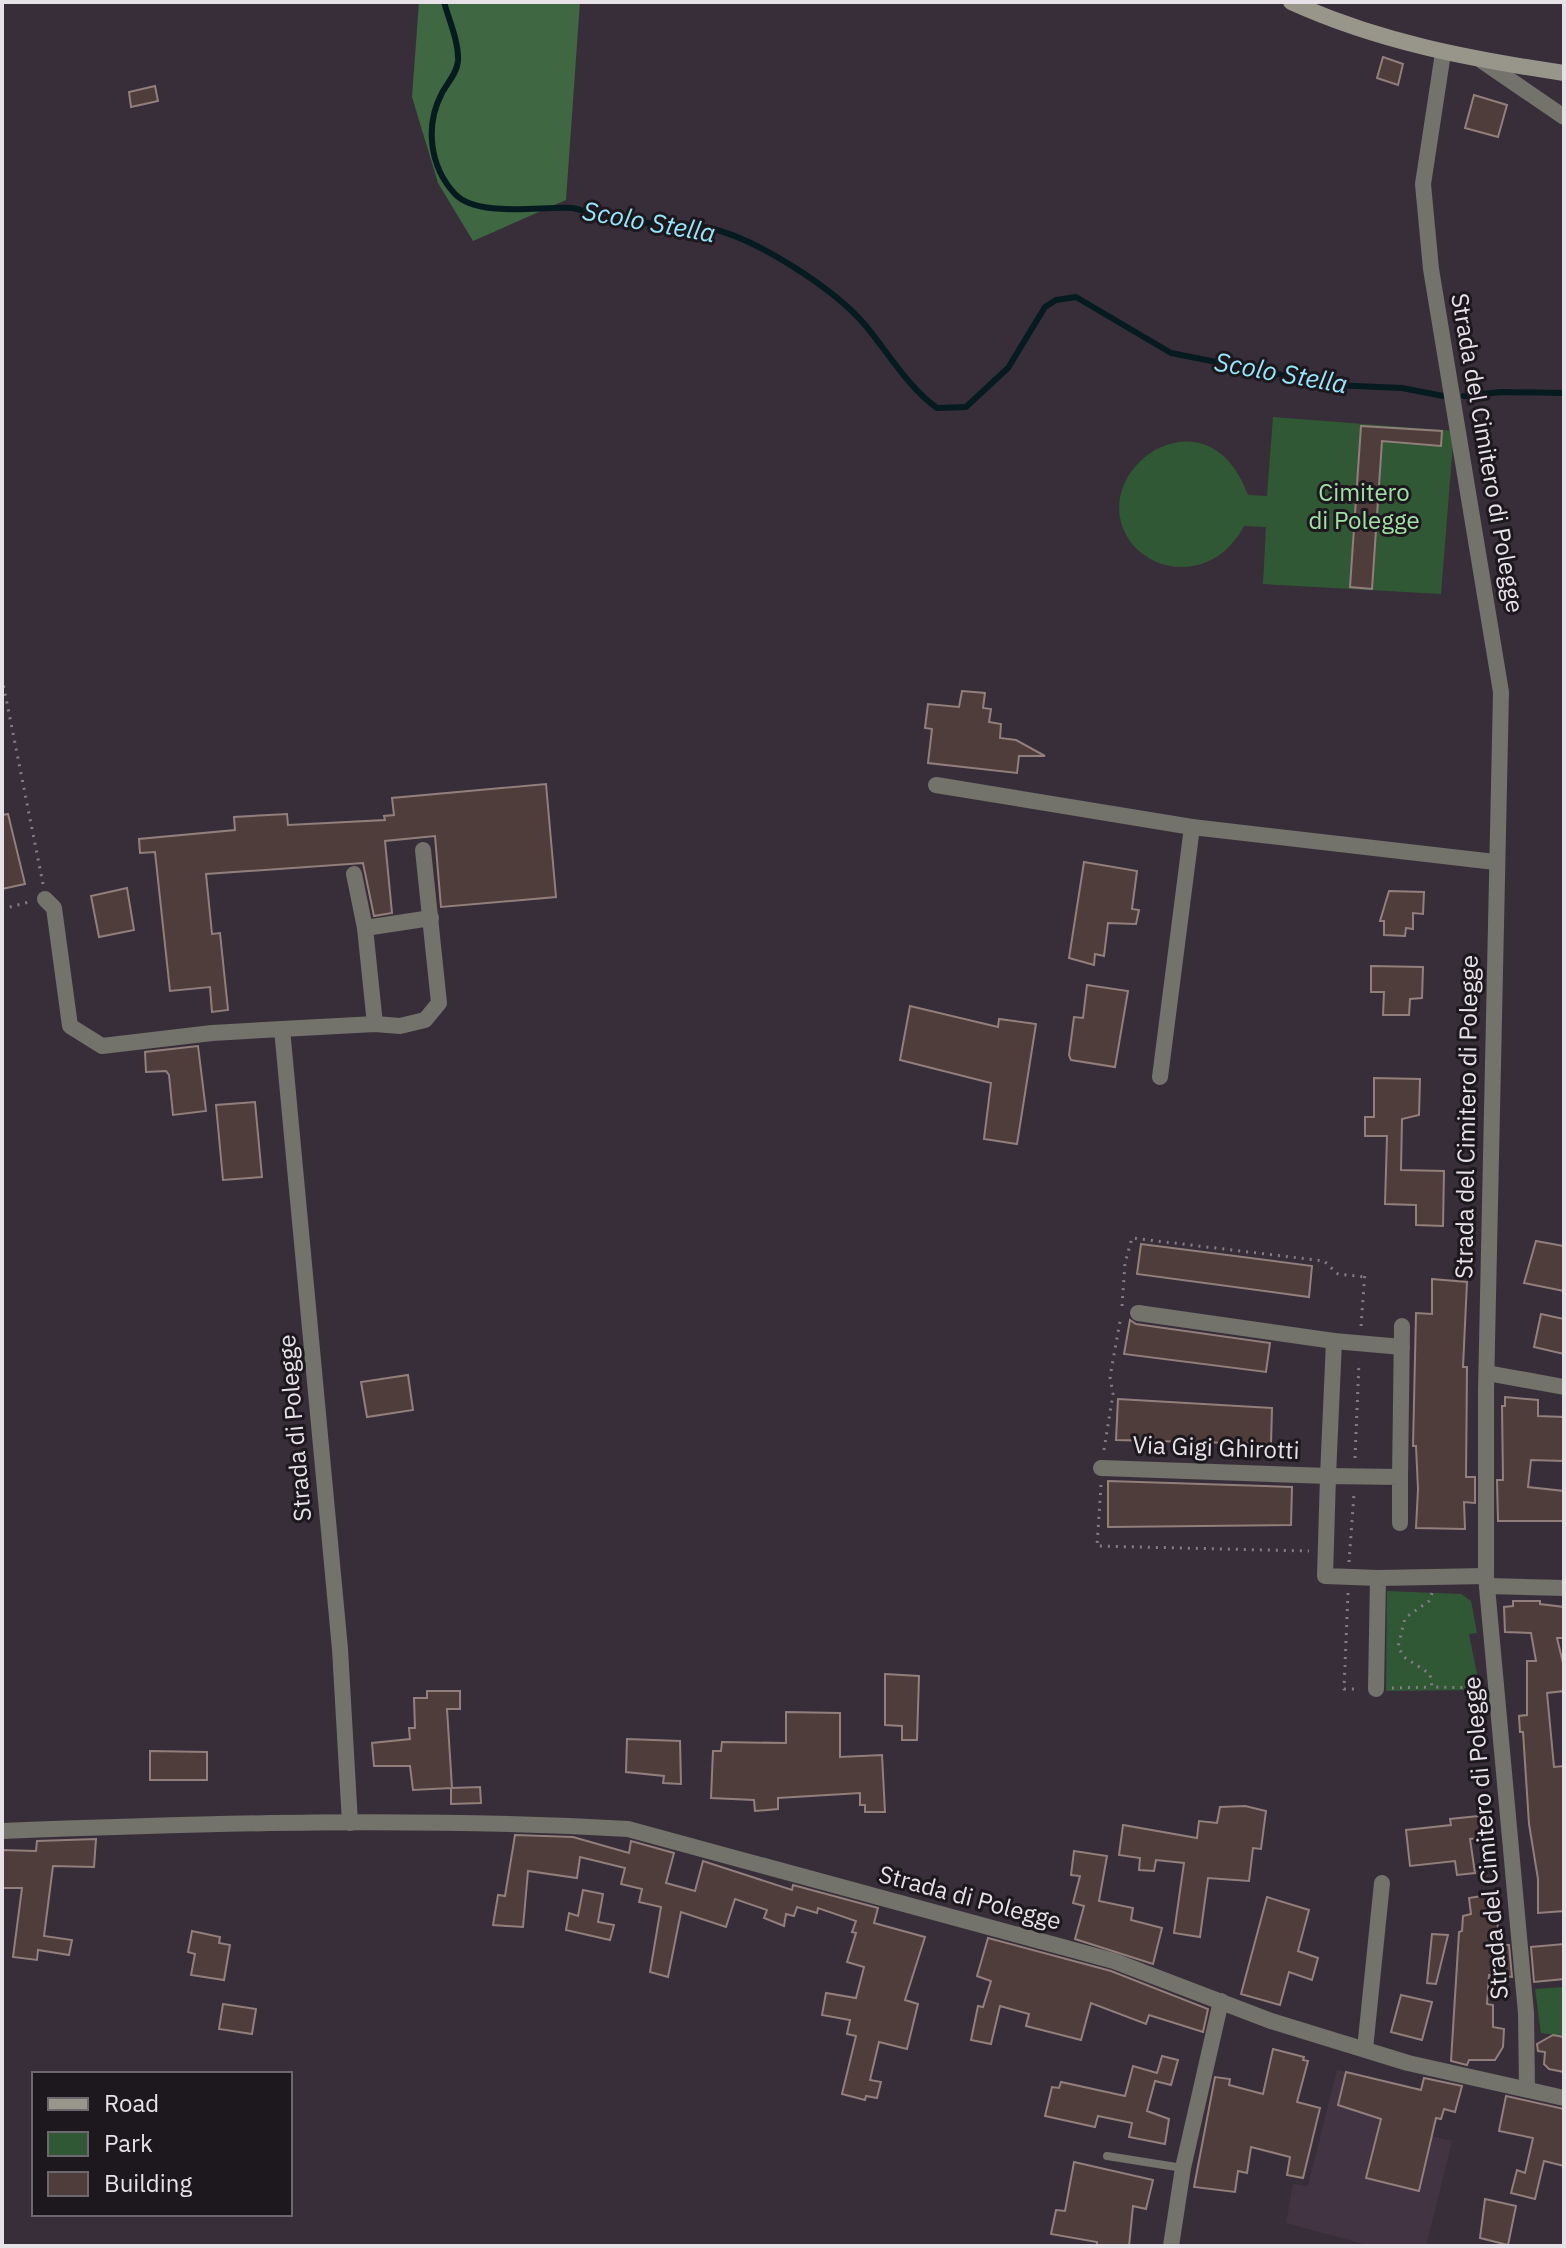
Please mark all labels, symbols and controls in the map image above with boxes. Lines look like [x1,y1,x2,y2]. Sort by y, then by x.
water label: Scolo Stella [580,193,718,249]
street label: Strada del Cimitero di Polegge [1444,291,1532,615]
water label: Scolo Stella [1212,344,1350,400]
park label: Cimitero di Polegge [1308,476,1420,536]
street label: Strada del Cimitero di Polegge [1447,955,1485,1279]
street label: Strada di Polegge [270,1333,318,1523]
street label: Via Gigi Ghirotti [1132,1428,1300,1466]
street label: Strada del Cimitero di Polegge [1455,1675,1515,2001]
street label: Strada di Polegge [876,1857,1065,1937]
legend [32,2072,292,2216]
text: Road [104,2087,159,2119]
text: Park [104,2127,153,2159]
text: Building [104,2167,192,2199]

